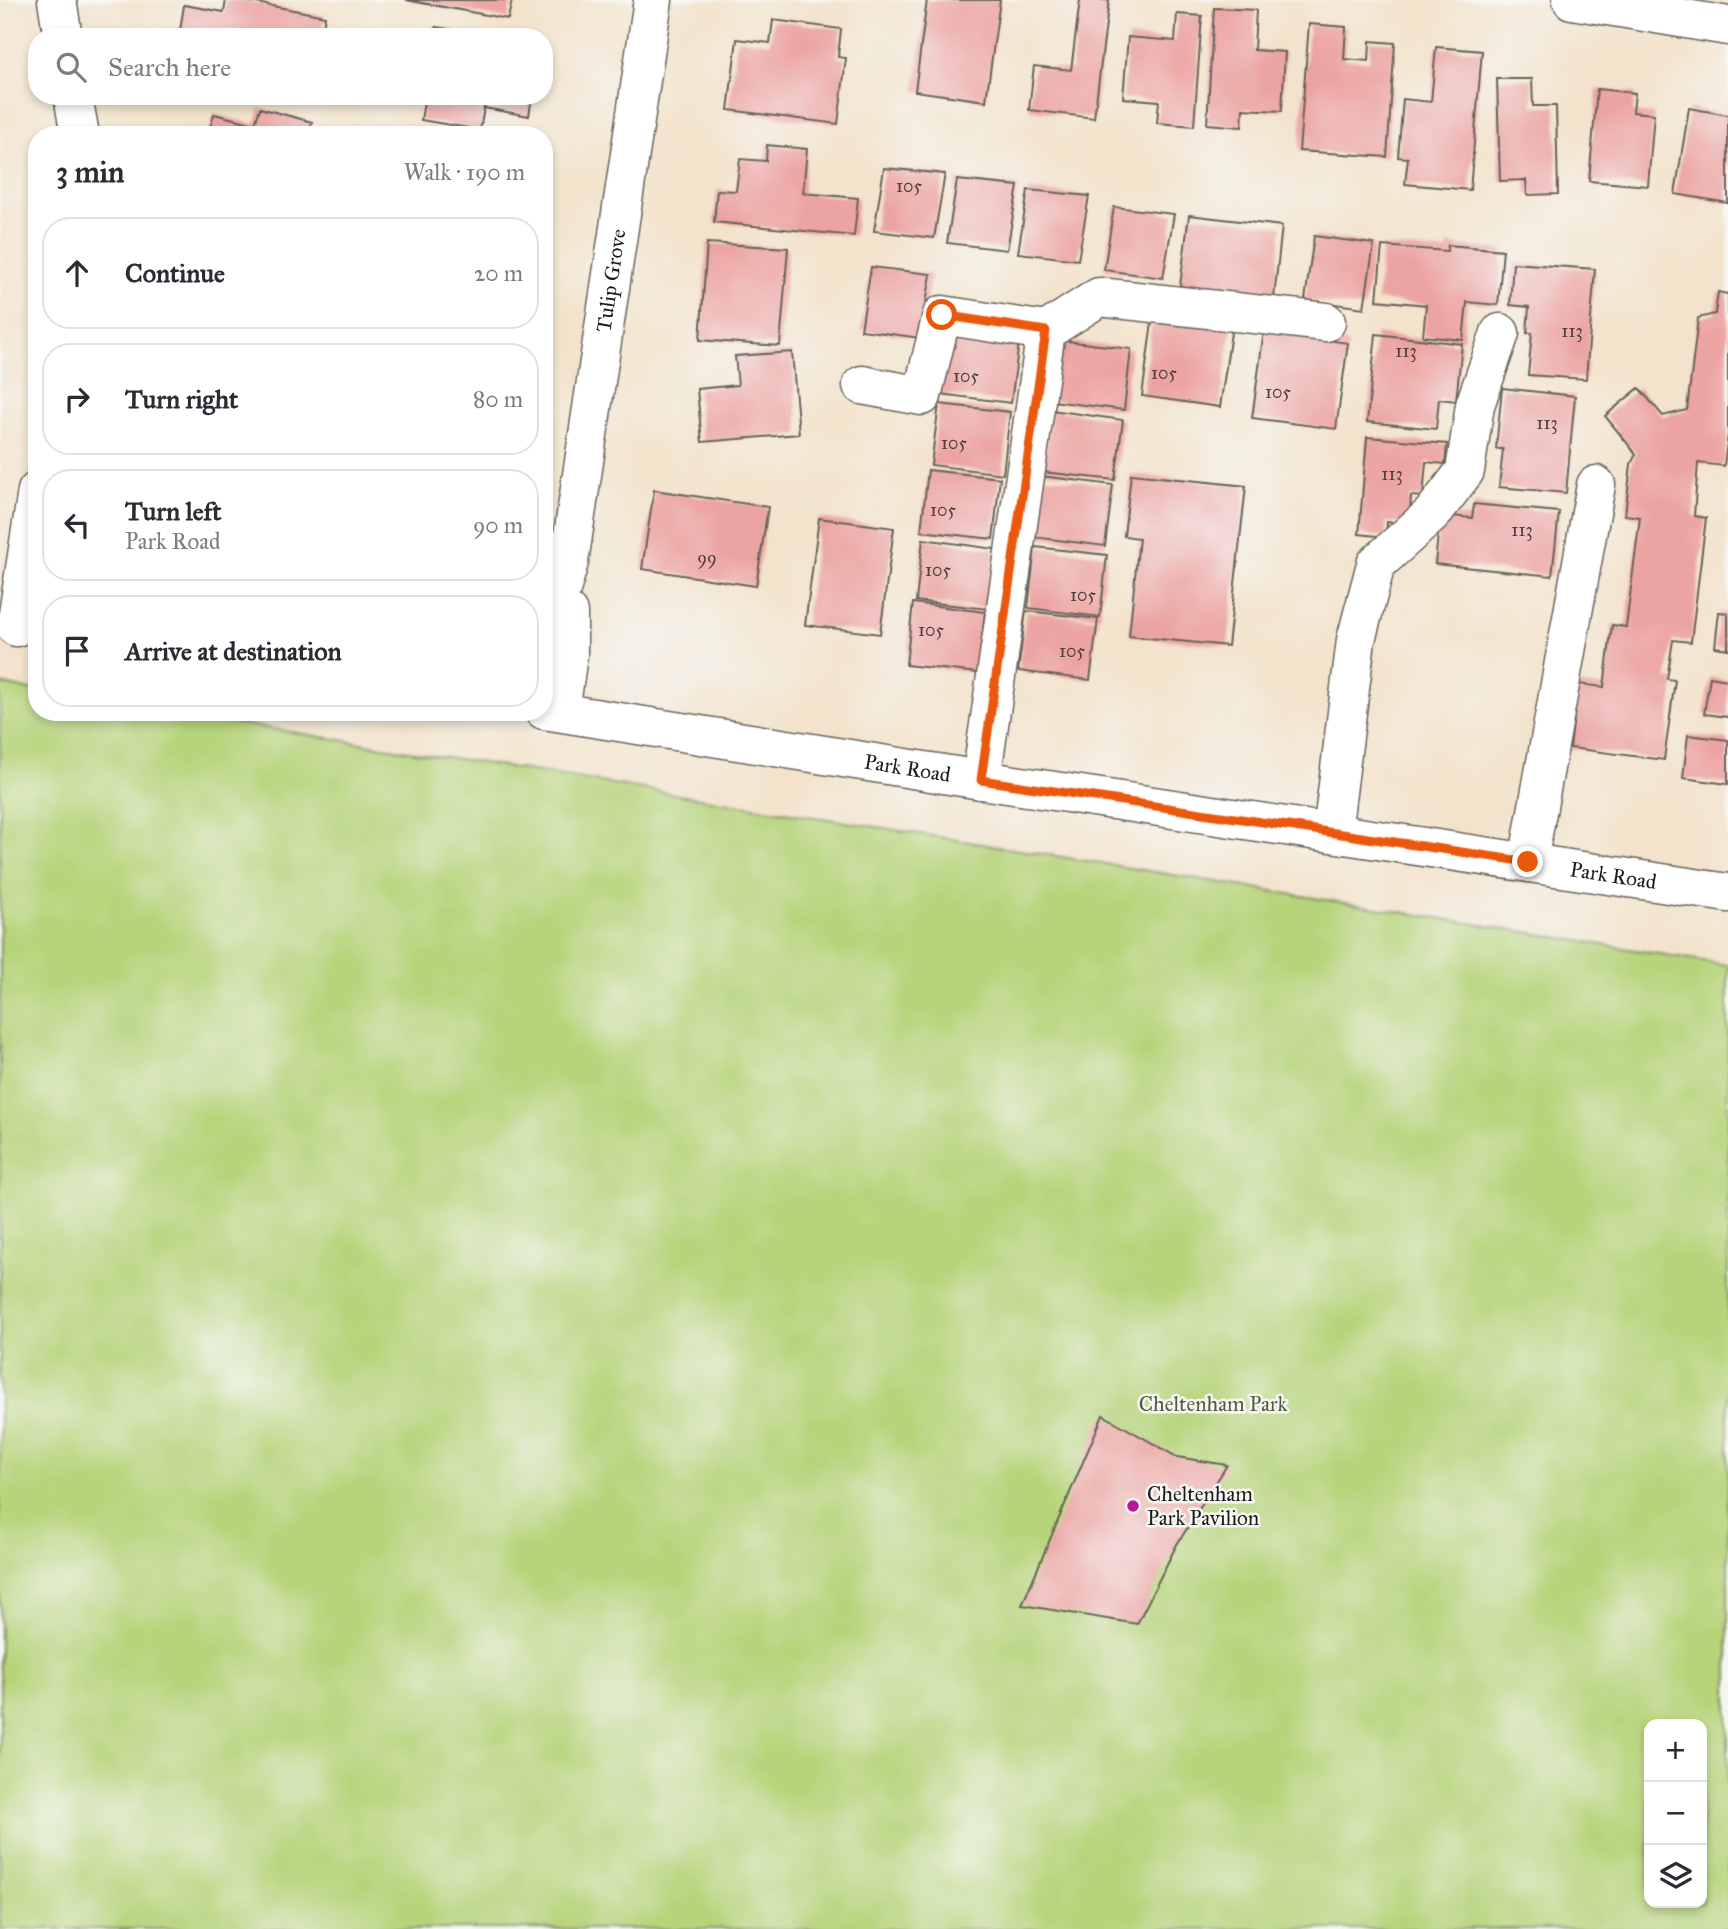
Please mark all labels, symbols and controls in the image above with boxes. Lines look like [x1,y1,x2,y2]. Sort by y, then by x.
search box [28,28,553,105]
icon: search [52,48,90,86]
text: Search here [108,51,231,83]
text: 3 min [56,154,124,190]
text: Walk · 190 m [404,158,525,186]
house number: 105 [896,175,923,197]
street label: Tulip Grove [591,227,632,334]
icon: ahead [58,254,96,292]
text: Continue [125,257,225,289]
text: 20 m [474,259,523,287]
route start [926,299,957,330]
house number: 113 [1561,320,1583,342]
house number: 113 [1395,340,1417,362]
house number: 105 [1151,362,1178,384]
house number: 105 [953,365,980,387]
icon: right [58,380,96,418]
house number: 105 [1265,381,1292,403]
text: Turn right [125,383,238,415]
text: 80 m [473,385,523,413]
house number: 113 [1536,412,1558,434]
house number: 105 [941,432,968,454]
house number: 113 [1381,463,1403,485]
text: Turn left [125,495,221,527]
house number: 105 [930,499,957,521]
icon: left [58,506,96,544]
text: 90 m [473,511,523,539]
house number: 113 [1511,519,1533,541]
text: Park Road [125,527,221,555]
house number: 99 [697,547,717,569]
house number: 105 [925,559,952,581]
house number: 105 [1070,584,1097,606]
house number: 105 [918,619,945,641]
icon: arrive [58,632,96,670]
text: Arrive at destination [125,635,342,667]
house number: 105 [1059,640,1086,662]
street label: Park Road [862,748,953,788]
route end [1512,846,1543,877]
street label: Park Road [1568,856,1659,895]
park label: Cheltenham Park [1139,1391,1287,1417]
place label: Cheltenham Park Pavilion [1147,1481,1259,1531]
marker: Cheltenham Park Pavilion [1125,1498,1141,1514]
map controls [1644,1719,1707,1908]
button: + [1644,1719,1707,1782]
button: − [1644,1782,1707,1845]
button: layers [1644,1845,1707,1908]

